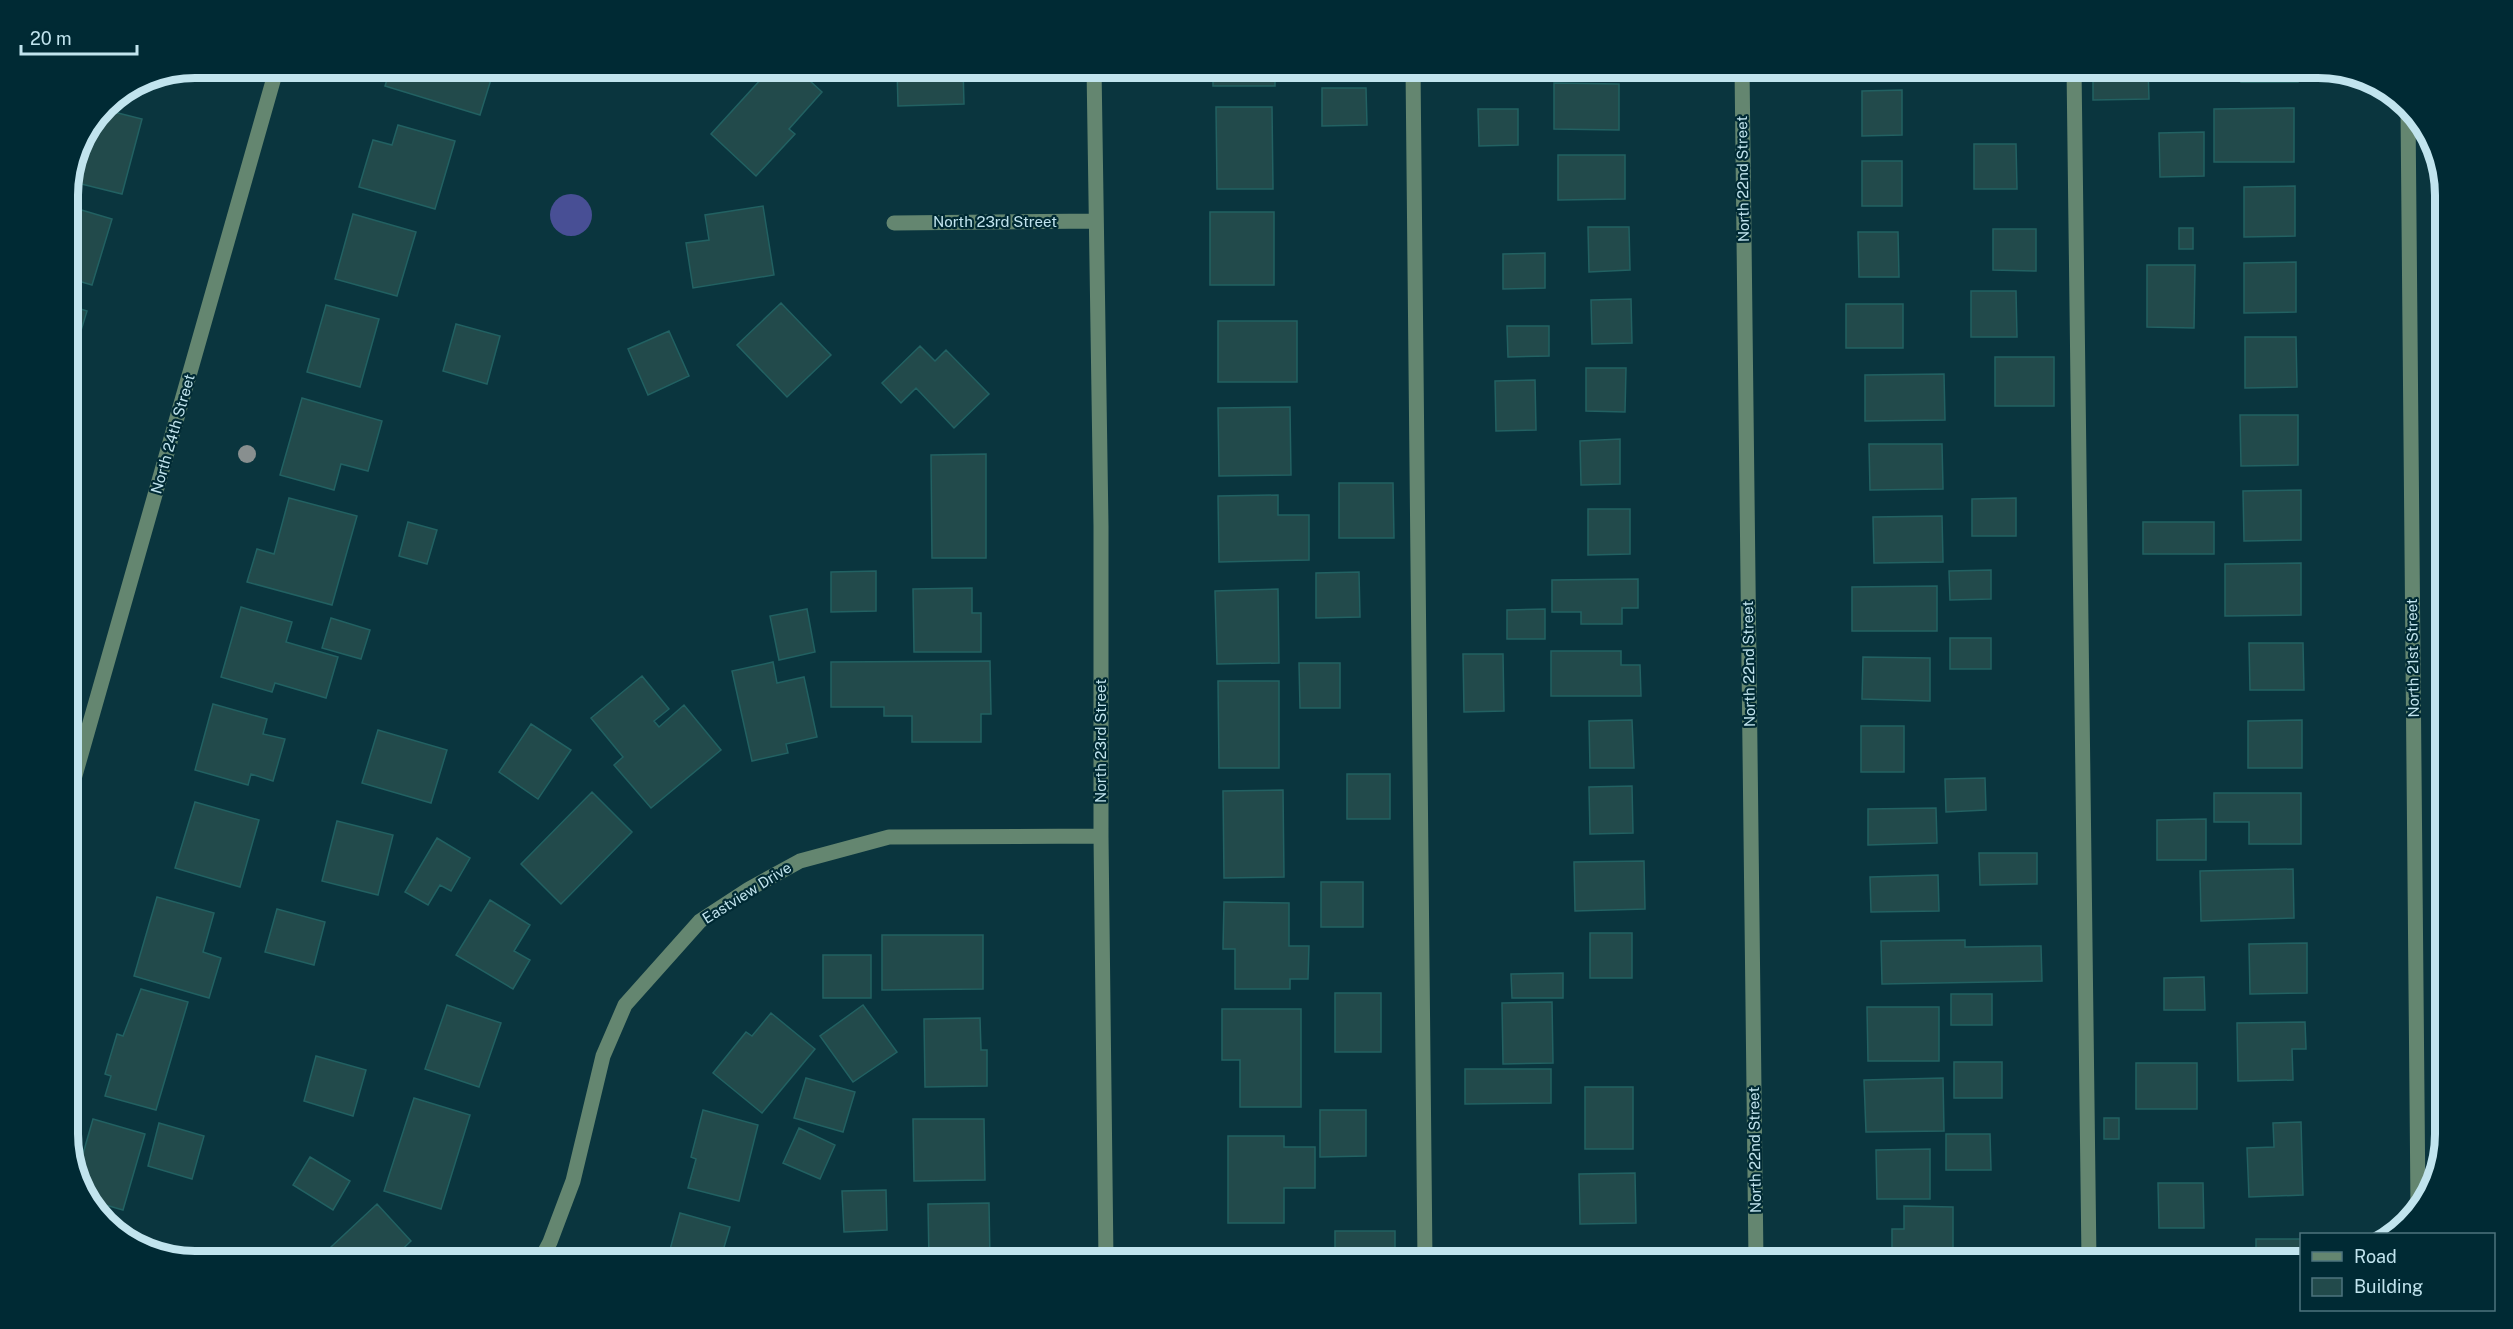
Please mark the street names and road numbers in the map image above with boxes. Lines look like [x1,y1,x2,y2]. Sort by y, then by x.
street label: North 22nd Street [1733,116,1752,242]
street label: North 23rd Street [933,213,1057,230]
street label: North 24th Street [147,372,198,496]
street label: North 21st Street [2403,598,2422,718]
street label: North 22nd Street [1739,601,1758,727]
street label: North 23rd Street [1092,679,1109,803]
street label: Eastview Drive [699,858,794,927]
street label: North 22nd Street [1745,1087,1764,1213]

